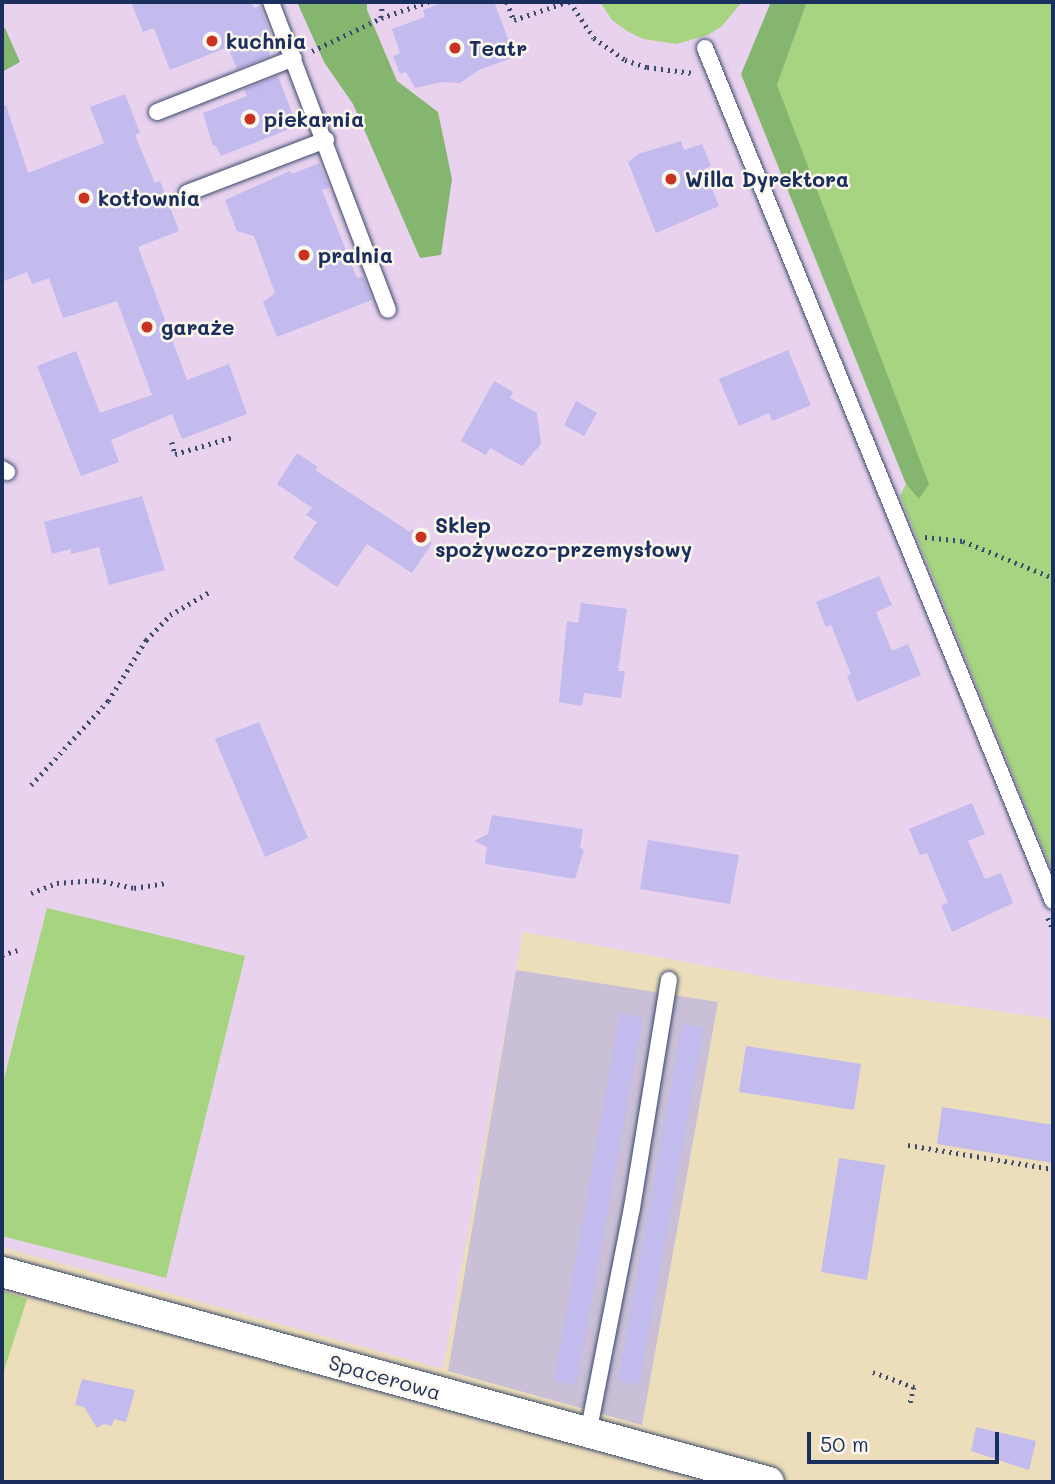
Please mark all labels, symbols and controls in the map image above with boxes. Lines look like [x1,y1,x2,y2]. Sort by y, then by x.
place label: kuchnia [226,28,306,54]
marker: kuchnia [204,33,220,49]
place label: Teatr [469,35,527,61]
marker: Teatr [447,40,463,56]
place label: piekarnia [264,106,364,132]
marker: piekarnia [242,111,258,127]
place label: Willa Dyrektora [685,166,849,192]
marker: Willa Dyrektora [663,171,679,187]
place label: kotłownia [98,185,200,211]
marker: kotłownia [76,190,92,206]
place label: pralnia [318,242,393,268]
marker: pralnia [296,247,312,263]
place label: garaże [161,314,235,340]
marker: garaże [139,319,155,335]
place label: Sklep spożywczo-przemysłowy [435,512,692,562]
marker: Sklep spożywczo-przemysłowy [413,529,429,545]
street label: Spacerowa [326,1349,444,1405]
scale bar [810,1418,1002,1462]
text: 50 m [820,1430,869,1457]

